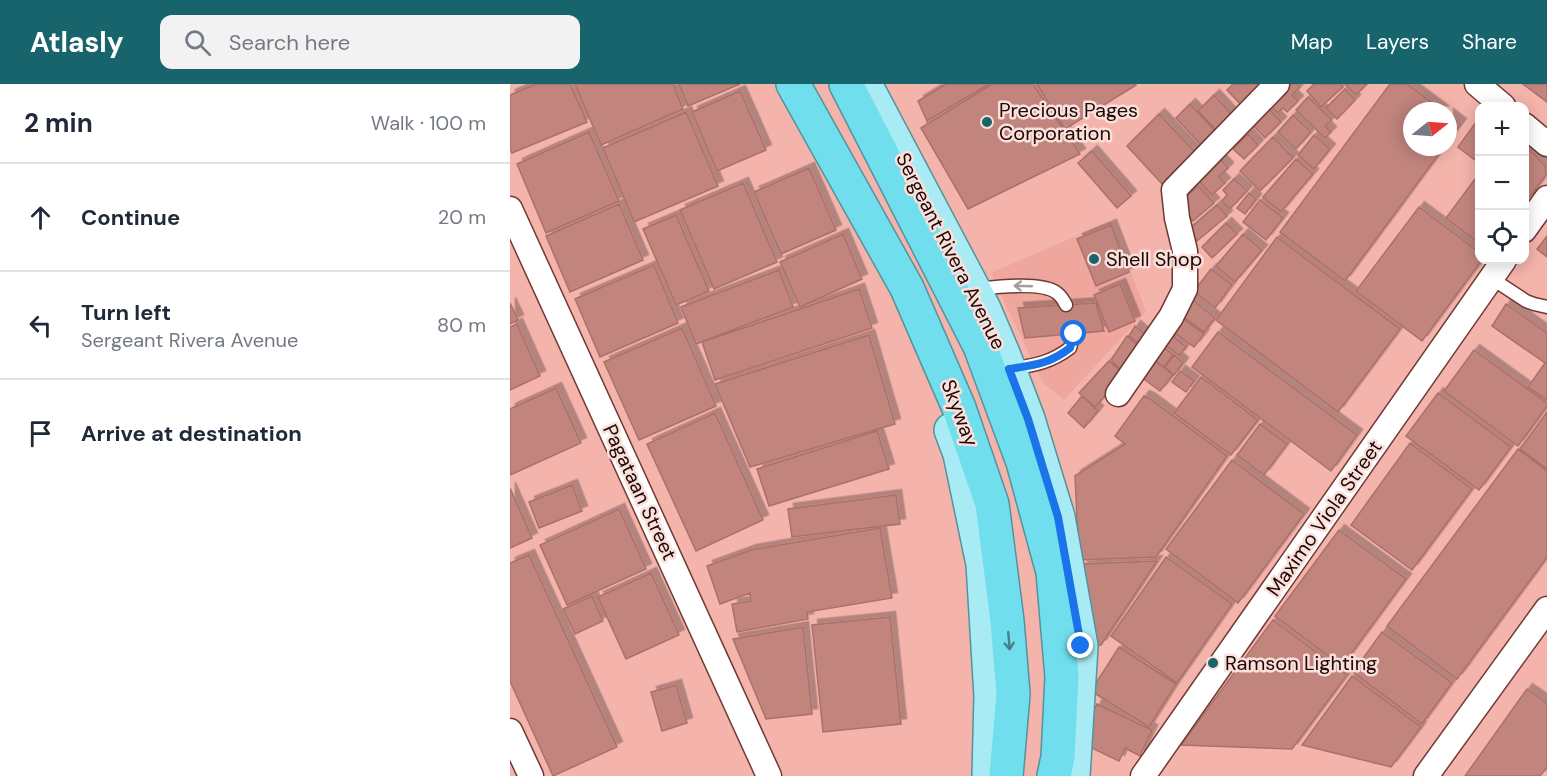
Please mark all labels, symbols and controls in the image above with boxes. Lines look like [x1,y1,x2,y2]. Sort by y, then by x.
search box [160,15,580,69]
text: Atlasly [30,24,124,61]
icon: search [181,26,214,59]
text: Search here [229,28,350,57]
text: Map [1291,28,1333,56]
text: Layers [1366,28,1429,56]
text: Share [1462,28,1517,56]
place label: Precious Pages Corporation [999,97,1138,146]
north arrow [1403,102,1457,156]
map controls [1475,102,1529,264]
button: + [1475,102,1529,156]
text: 2 min [24,106,93,140]
text: Walk · 100 m [371,110,486,136]
marker: Precious Pages Corporation [980,115,994,129]
street label: Sergeant Rivera Avenue [890,148,1012,354]
button: − [1475,156,1529,210]
icon: ahead [24,201,57,234]
text: Continue [81,203,180,232]
text: 20 m [438,204,486,230]
button: locate [1475,210,1529,264]
place label: Shell Shop [1106,246,1202,272]
marker: Shell Shop [1087,252,1101,266]
one-way arrow [1014,281,1034,292]
text: Turn left [81,298,171,327]
icon: left [24,309,57,342]
text: 80 m [437,312,486,338]
route start [1060,320,1086,346]
text: Sergeant Rivera Avenue [81,327,298,353]
street label: Skyway [935,376,985,450]
icon: arrive [24,417,57,450]
text: Arrive at destination [81,419,302,448]
street label: Pagataan Street [597,420,683,564]
street label: Maximo Viola Street [1260,435,1388,601]
one-way arrow [1004,631,1015,651]
route end [1067,632,1093,658]
place label: Ramson Lighting [1225,650,1377,676]
marker: Ramson Lighting [1206,656,1220,670]

